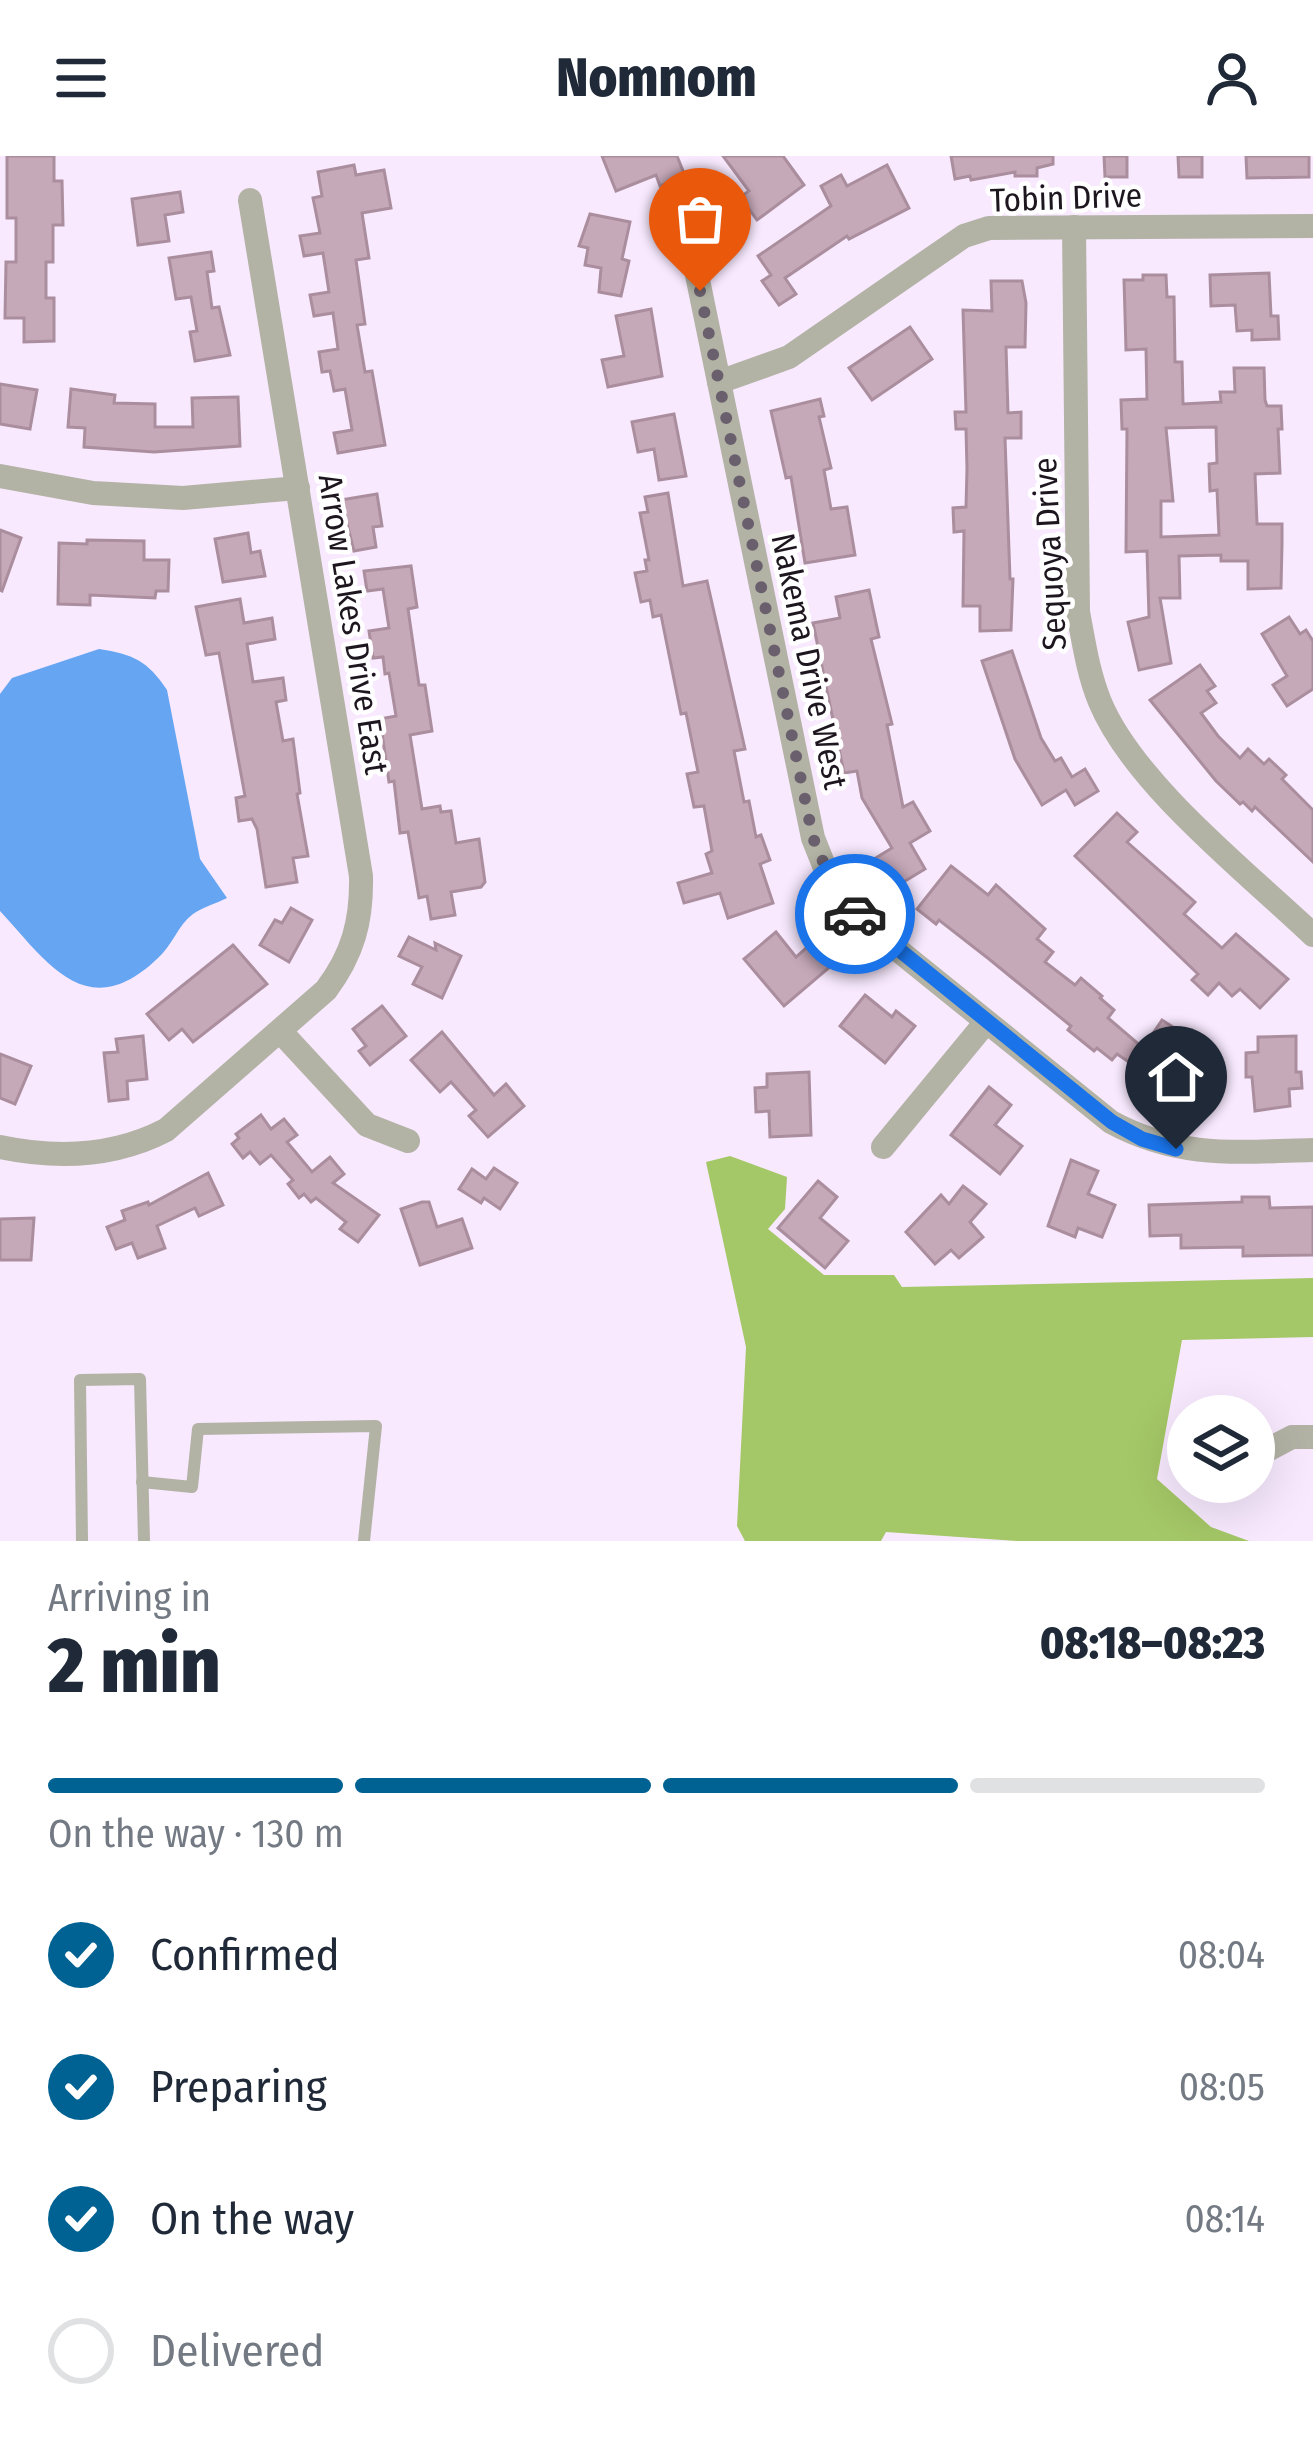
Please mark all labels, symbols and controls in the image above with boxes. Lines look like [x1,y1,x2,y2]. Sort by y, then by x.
icon: menu [48,45,114,111]
icon: person [1199,45,1265,111]
text: Nomnom [556,46,757,110]
pin [649,168,751,291]
street label: Tobin Drive [990,175,1143,221]
icon: bag [667,186,733,252]
street label: Sequoya Drive [1025,457,1075,651]
street label: Arrow Lakes Drive East [310,471,397,777]
street label: Nakema Drive West [762,530,856,793]
courier [795,854,915,974]
icon: car [822,881,888,947]
pin [1125,1026,1227,1149]
icon: home [1143,1044,1209,1110]
map controls [1167,1395,1275,1503]
button: layers [1167,1395,1275,1503]
text: Arriving in [48,1575,211,1621]
text: 08:18–08:23 [1040,1616,1265,1670]
text: 2 min [48,1619,221,1713]
text: On the way · 130 m [48,1811,344,1857]
icon: check [48,1922,114,1988]
text: Confirmed [150,1928,340,1982]
text: 08:04 [1178,1932,1265,1978]
icon: check [48,2054,114,2120]
text: Preparing [150,2060,327,2114]
text: 08:05 [1179,2064,1265,2110]
icon: check [48,2186,114,2252]
text: On the way [150,2192,354,2246]
text: 08:14 [1184,2196,1265,2242]
text: Delivered [150,2324,324,2378]

